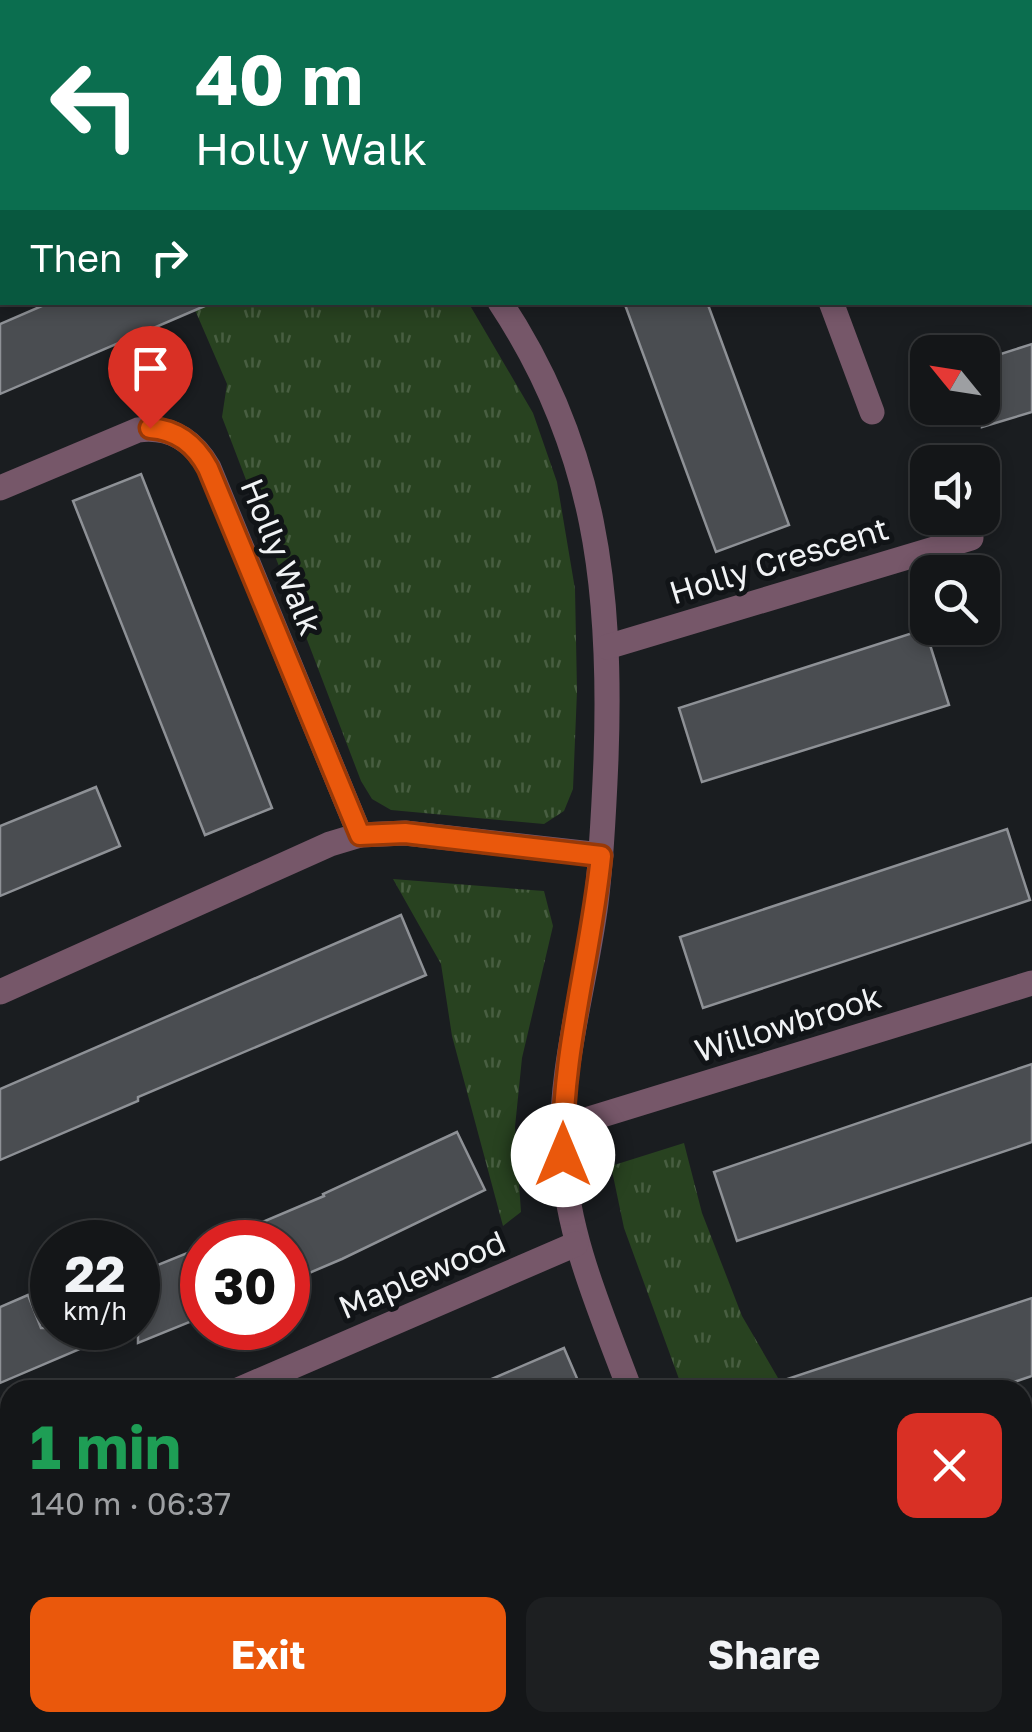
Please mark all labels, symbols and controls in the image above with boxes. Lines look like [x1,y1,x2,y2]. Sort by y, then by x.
text: 40 m [195,36,363,120]
icon: left [30,40,160,170]
text: Holly Walk [195,121,427,175]
icon: right [142,230,197,285]
text: Then [30,235,122,280]
pin [108,326,193,429]
north arrow [910,335,1000,425]
map controls [910,335,1000,645]
icon: arrive [123,341,178,396]
button: sound [910,445,1000,535]
street label: Holly Walk [233,473,330,640]
street label: Holly Crescent [665,509,893,611]
button: search [910,555,1000,645]
street label: Willowbrook [690,977,885,1069]
position arrow [511,1103,615,1207]
speed limit sign: 30 [180,1220,310,1350]
street label: Maplewood [333,1222,511,1326]
text: 22 [64,1243,125,1303]
text: km/h [63,1295,127,1326]
text: 1 min [30,1410,181,1482]
button: close [897,1413,1002,1518]
text: 140 m · 06:37 [30,1484,231,1522]
button: Exit [30,1597,506,1712]
button: Share [526,1597,1002,1712]

